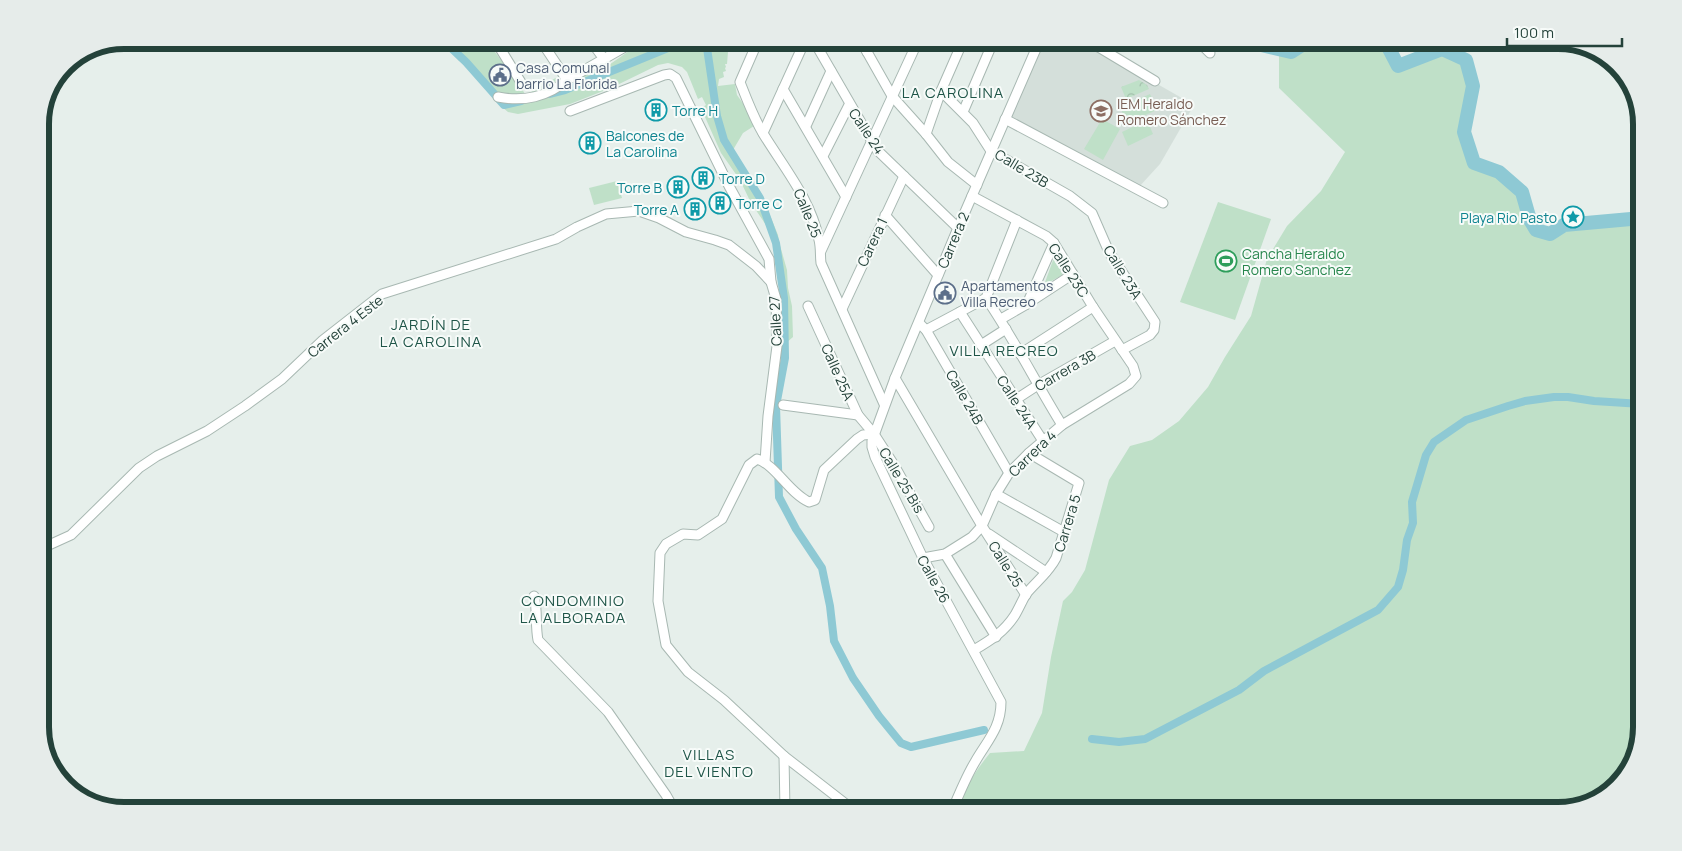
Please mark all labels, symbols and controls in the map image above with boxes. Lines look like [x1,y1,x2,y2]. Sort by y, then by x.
scale bar [1507,15,1622,47]
text: 100 m [1514,22,1554,43]
place label: Casa Comunal barrio La Florida [516,58,617,93]
public building icon: Casa Comunal barrio La Florida [488,63,512,87]
district label: LA CAROLINA [902,82,1004,103]
place label: IEM Heraldo Romero Sánchez [1117,94,1226,129]
building icon: Torre H [644,98,668,122]
school or university icon: IEM Heraldo Romero Sánchez [1089,99,1113,123]
place label: Torre H [672,101,718,120]
street label: Calle 24 [845,104,889,158]
place label: Balcones de La Carolina [606,126,685,161]
building icon: Balcones de La Carolina [578,131,602,155]
street label: Calle 23B [992,145,1053,192]
building icon: Torre D [691,166,715,190]
place label: Torre D [719,169,765,188]
building icon: Torre B [666,175,690,199]
place label: Torre B [617,178,662,197]
street label: Calle 25 [790,186,826,240]
building icon: Torre C [708,191,732,215]
place label: Torre C [736,194,782,213]
building icon: Torre A [683,197,707,221]
place label: Torre A [634,200,679,219]
place icon: Playa Rio Pasto [1561,205,1585,229]
place label: Playa Rio Pasto [1460,208,1557,227]
street label: Carrera 2 [933,209,973,271]
street label: Carera 1 [852,215,892,269]
street label: Calle 23C [1044,239,1094,301]
street label: Calle 23A [1099,241,1147,303]
place label: Cancha Heraldo Romero Sanchez [1242,244,1351,279]
sports icon: Cancha Heraldo Romero Sanchez [1214,249,1238,273]
place label: Apartamentos Villa Recreo [961,276,1053,311]
public building icon: Apartamentos Villa Recreo [933,281,957,305]
street label: Carrera 4 Este [303,290,387,362]
street label: Calle 27 [764,295,786,347]
district label: JARDÍN DE LA CAROLINA [380,314,482,352]
district label: VILLA RECREO [949,340,1059,361]
street label: Calle 25A [817,341,859,404]
street label: Carrera 3B [1031,345,1099,395]
street label: Calle 24B [942,366,988,428]
street label: Calle 24A [993,372,1041,433]
street label: Carrera 4 [1004,425,1060,481]
street label: Calle 25 Bis [875,444,929,516]
street label: Carrera 5 [1049,492,1085,554]
street label: Calle 25 [984,537,1028,591]
street label: Calle 26 [913,552,955,606]
district label: CONDOMINIO LA ALBORADA [520,590,626,628]
district label: VILLAS DEL VIENTO [664,744,754,782]

